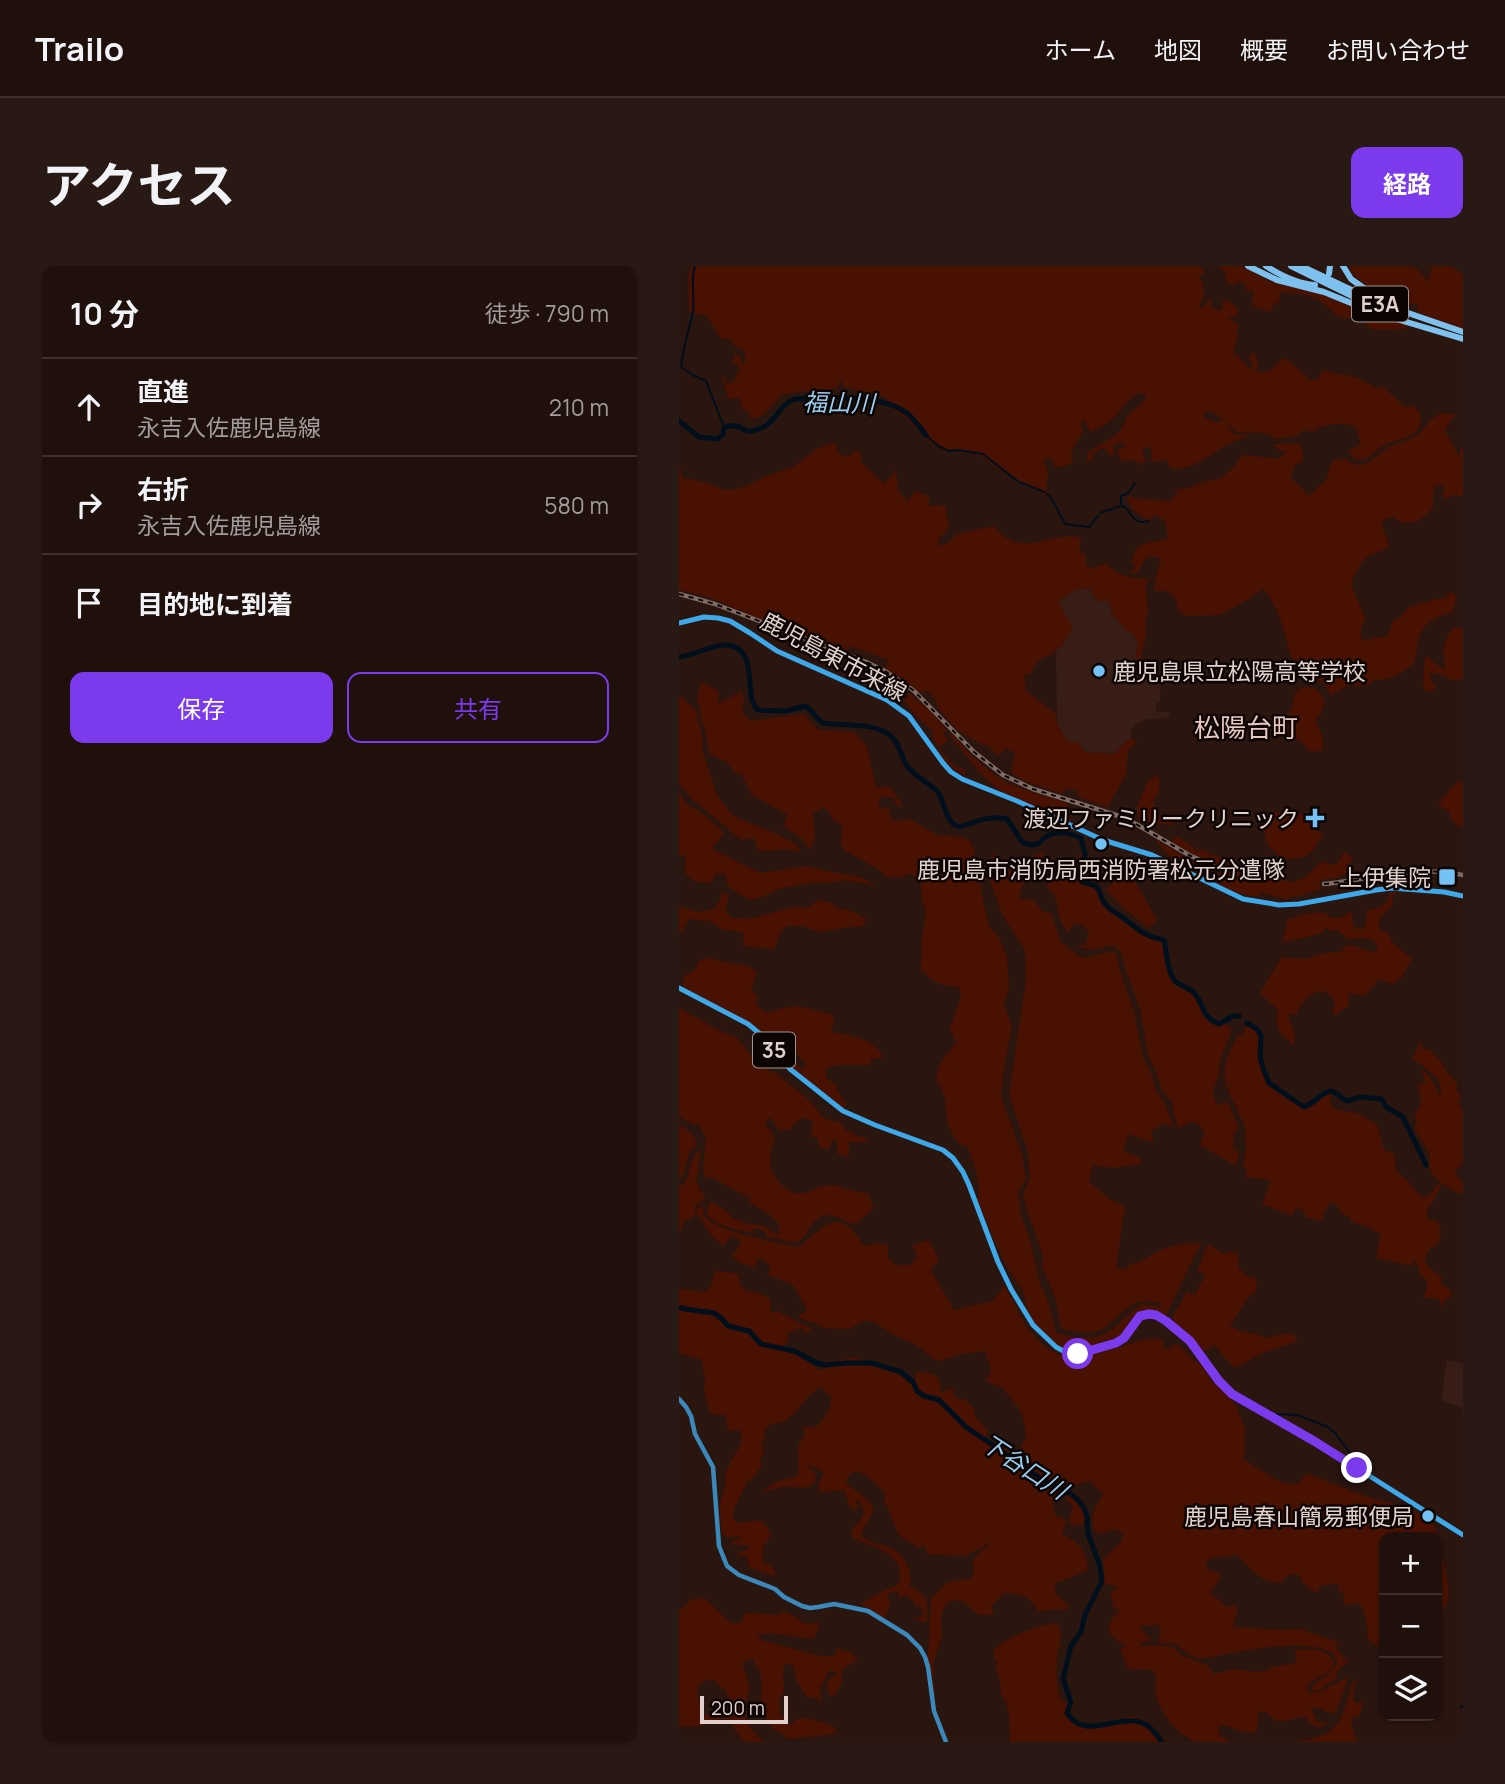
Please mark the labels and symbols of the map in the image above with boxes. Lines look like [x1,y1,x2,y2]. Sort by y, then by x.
road number: E3A [1352,286,1408,322]
water label: 福山川 [803,385,878,419]
street label: 鹿児島東市来線 [755,604,913,708]
place label: 鹿児島県立松陽高等学校 [1113,655,1366,687]
marker: 鹿児島県立松陽高等学校 [1091,663,1107,679]
district label: 松陽台町 [1194,709,1298,745]
place label: 渡辺ファミリークリニック [1023,802,1299,834]
marker: 渡辺ファミリークリニック [1305,808,1325,828]
marker: 鹿児島市消防局西消防署松元分遣隊 [1093,836,1109,852]
place label: 鹿児島市消防局西消防署松元分遣隊 [917,853,1285,885]
place label: 上伊集院 [1339,861,1431,893]
marker: 上伊集院 [1437,867,1457,887]
road number: 35 [753,1032,795,1068]
route start [1062,1338,1093,1369]
water label: 下谷口川 [976,1426,1077,1508]
route end [1341,1452,1372,1483]
place label: 鹿児島春山簡易郵便局 [1184,1500,1414,1532]
marker: 鹿児島春山簡易郵便局 [1420,1508,1436,1524]
scale bar [700,1693,787,1725]

